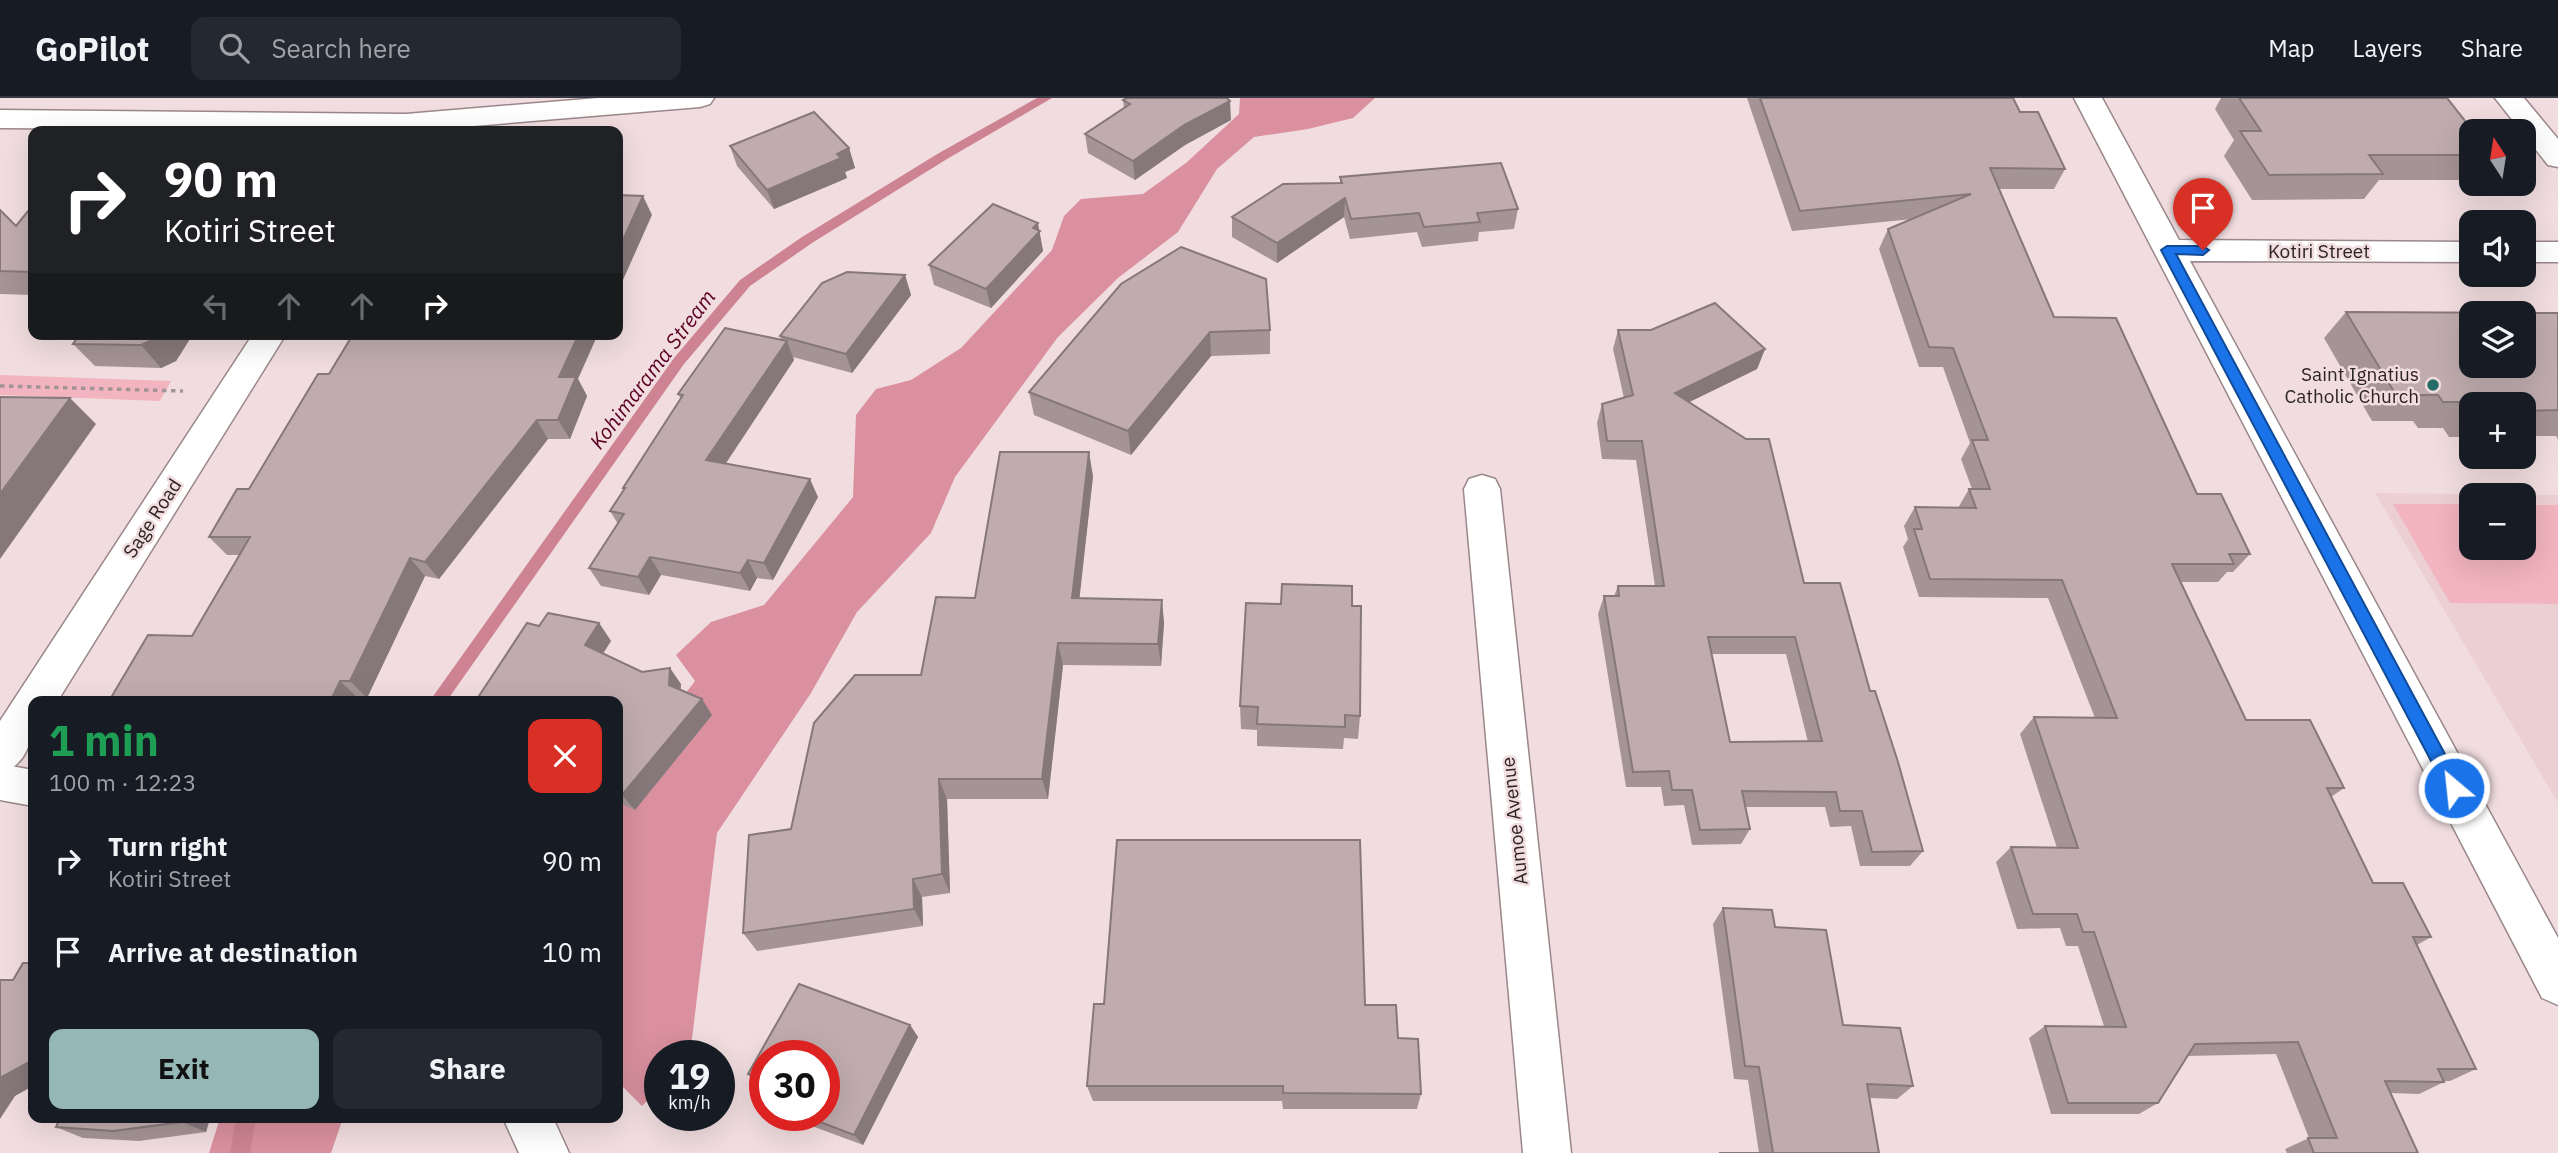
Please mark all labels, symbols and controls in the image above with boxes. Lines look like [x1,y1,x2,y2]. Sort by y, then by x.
search box [191,17,681,80]
text: GoPilot [35,27,149,70]
icon: search [215,29,253,67]
text: Search here [271,31,411,65]
text: Map [2268,32,2315,64]
text: Layers [2353,32,2423,64]
text: Share [2461,32,2523,64]
north arrow [2459,119,2536,196]
map controls [2459,119,2536,560]
text: 90 m [164,147,278,210]
icon: right [49,154,140,245]
pin [2173,178,2233,250]
icon: arrive [2184,189,2222,227]
text: Kotiri Street [164,209,336,251]
button: sound [2459,210,2536,287]
street label: Kotiri Street [2268,239,2370,263]
water label: Kohimarama Stream [583,284,721,454]
icon: left [197,287,235,325]
icon: ahead [270,287,308,325]
icon: ahead [343,287,381,325]
icon: right [416,287,454,325]
button: layers [2459,301,2536,378]
place label: Saint Ignatius Catholic Church [2284,362,2419,408]
marker: Saint Ignatius Catholic Church [2425,377,2441,393]
button: + [2459,392,2536,469]
street label: Sage Road [118,474,186,562]
button: − [2459,483,2536,560]
text: 1 min [49,713,159,768]
button: close [528,719,602,793]
position arrow [2417,751,2491,825]
street label: Aumoe Avenue [1495,756,1533,886]
text: 100 m · 12:23 [49,767,196,797]
text: Turn right [108,829,227,863]
icon: right [49,842,87,880]
text: 90 m [542,844,602,878]
text: Kotiri Street [108,863,231,893]
icon: arrive [49,933,87,971]
text: Arrive at destination [108,935,358,969]
text: 10 m [542,935,602,969]
button: Exit [49,1029,319,1109]
button: Share [333,1029,602,1109]
speed limit sign: 30 [749,1040,840,1131]
text: 19 [668,1053,711,1099]
text: km/h [668,1091,711,1114]

